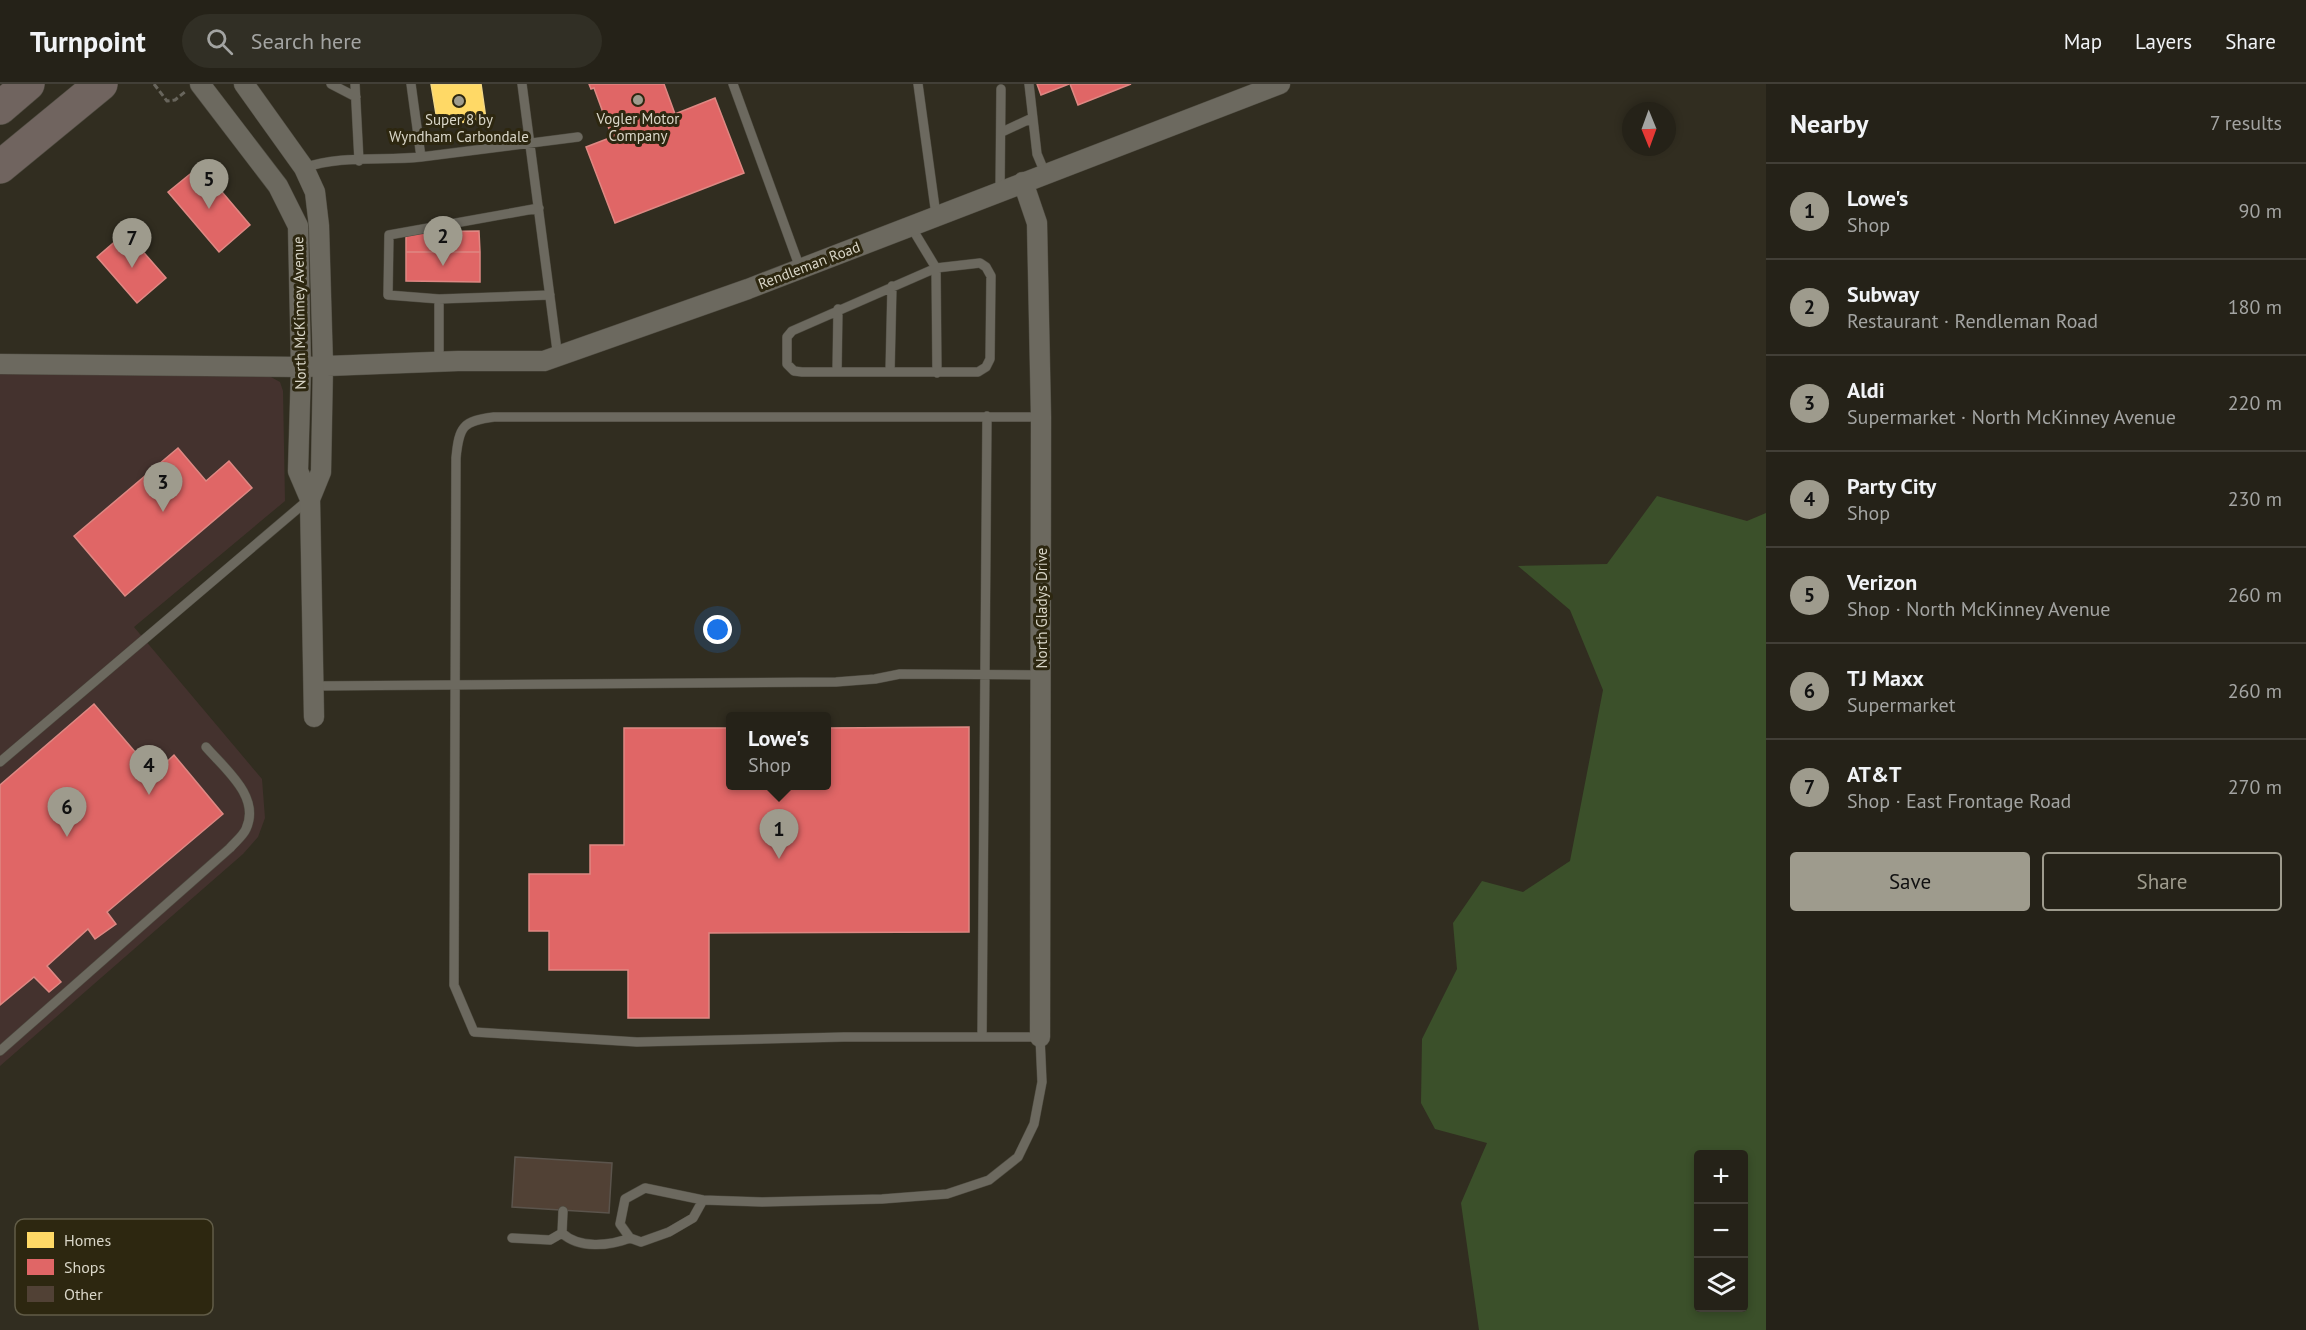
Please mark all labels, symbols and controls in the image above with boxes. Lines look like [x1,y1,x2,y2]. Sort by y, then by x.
search box [182,14,602,68]
text: Turnpoint [30,23,146,60]
icon: search [203,25,236,58]
text: Search here [251,27,362,55]
text: Map [2064,28,2102,55]
text: Layers [2135,28,2192,55]
text: Share [2225,28,2276,55]
marker: Vogler Motor Company [631,93,645,107]
marker: Super 8 by Wyndham Carbondale [452,94,466,108]
north arrow [1622,102,1676,156]
text: Nearby [1790,107,1868,140]
place label: Vogler Motor Company [596,109,679,145]
place label: Super 8 by Wyndham Carbondale [389,110,529,146]
text: 7 results [2210,110,2282,136]
pin: 5 [190,160,228,209]
text: Lowe's [1847,184,1908,212]
text: 1 [1804,198,1815,224]
text: 90 m [2239,198,2282,224]
text: Shop [1847,212,1890,238]
pin: 2 [424,216,462,266]
pin: 7 [112,218,152,268]
street label: North McKinney Avenue [288,236,310,390]
street label: Rendleman Road [755,237,863,293]
text: Subway [1847,280,1919,308]
text: 2 [1804,294,1815,320]
text: 180 m [2228,294,2282,320]
text: Restaurant · Rendleman Road [1847,308,2098,334]
text: Aldi [1847,376,1885,404]
text: 3 [1804,390,1815,416]
text: 220 m [2228,390,2282,416]
text: Supermarket · North McKinney Avenue [1847,404,2176,430]
pin: 3 [144,462,182,512]
text: Party City [1847,472,1936,500]
text: 4 [1804,486,1815,512]
text: 230 m [2228,486,2282,512]
text: Shop [1847,500,1890,526]
street label: North Gladys Drive [1032,548,1051,668]
text: Verizon [1847,568,1917,596]
text: 5 [1804,582,1815,608]
text: 260 m [2228,582,2282,608]
text: Shop · North McKinney Avenue [1847,596,2111,622]
your location [703,615,732,644]
text: TJ Maxx [1847,664,1924,692]
text: 6 [1804,678,1815,704]
text: 260 m [2228,678,2282,704]
text: Supermarket [1847,692,1955,718]
popup [726,712,831,790]
text: Lowe's [748,724,809,752]
pin: 4 [130,746,168,795]
text: Shop [748,752,791,778]
text: AT&T [1847,760,1902,788]
text: 7 [1804,774,1815,800]
text: 270 m [2228,774,2282,800]
pin: 6 [48,788,86,837]
text: Shop · East Frontage Road [1847,788,2071,814]
pin: 1 [760,810,798,859]
button: Save [1790,852,2030,911]
button: Share [2042,852,2282,911]
map controls [1694,1150,1748,1312]
button: + [1694,1150,1748,1204]
button: − [1694,1204,1748,1258]
legend [15,1219,213,1315]
text: Homes [64,1230,111,1250]
text: Shops [64,1257,105,1277]
button: layers [1694,1258,1748,1312]
text: Other [64,1284,103,1304]

